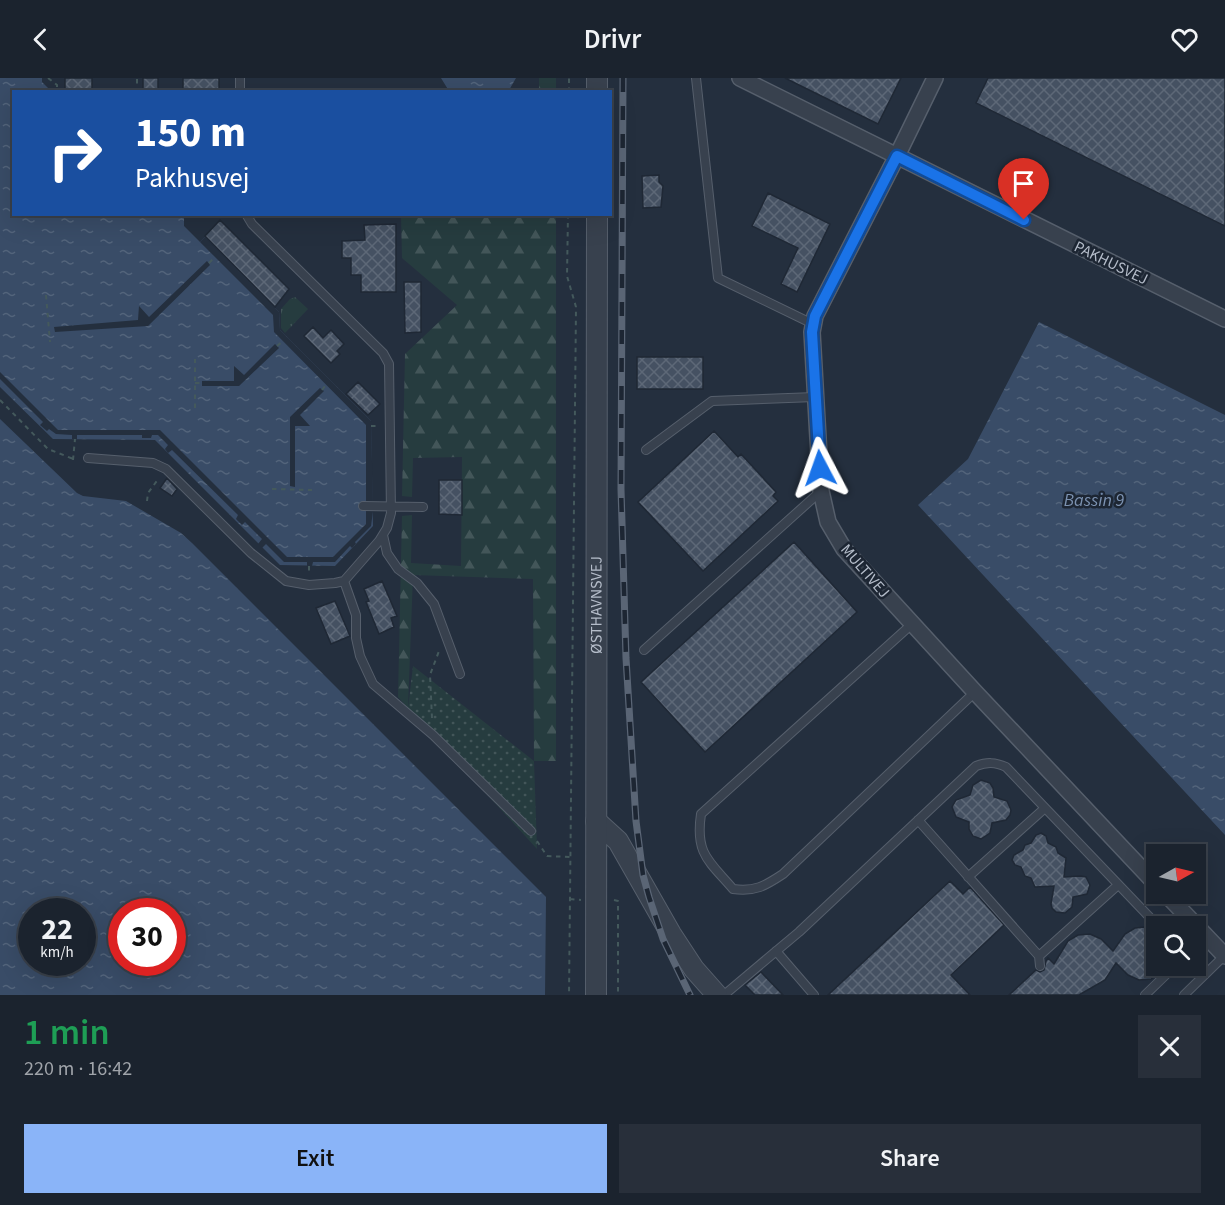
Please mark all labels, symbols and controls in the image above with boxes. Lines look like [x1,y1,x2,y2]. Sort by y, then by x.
text: Drivr [584,20,641,59]
icon: back [24,23,57,56]
icon: heart [1168,23,1201,56]
text: 150 m [135,103,246,163]
icon: right [36,114,114,192]
pin [998,158,1049,220]
text: Pakhusvej [135,159,249,198]
icon: arrive [1007,167,1040,200]
street label: PAKHUSVEJ [1070,236,1152,290]
position arrow [788,436,852,500]
water label: Bassin 9 [1064,488,1125,513]
street label: MULTIVEJ [835,539,895,603]
street label: ØSTHAVNSVEJ [585,556,608,654]
north arrow [1146,844,1206,904]
map controls [1146,844,1206,976]
speed limit sign: 30 [108,898,186,976]
text: 22 [41,908,73,951]
button: search [1146,916,1206,976]
text: km/h [40,942,74,963]
text: 1 min [24,1007,110,1058]
button: close [1138,1015,1201,1078]
text: 220 m · 16:42 [24,1055,132,1083]
button: Exit [24,1124,607,1193]
button: Share [619,1124,1201,1193]

